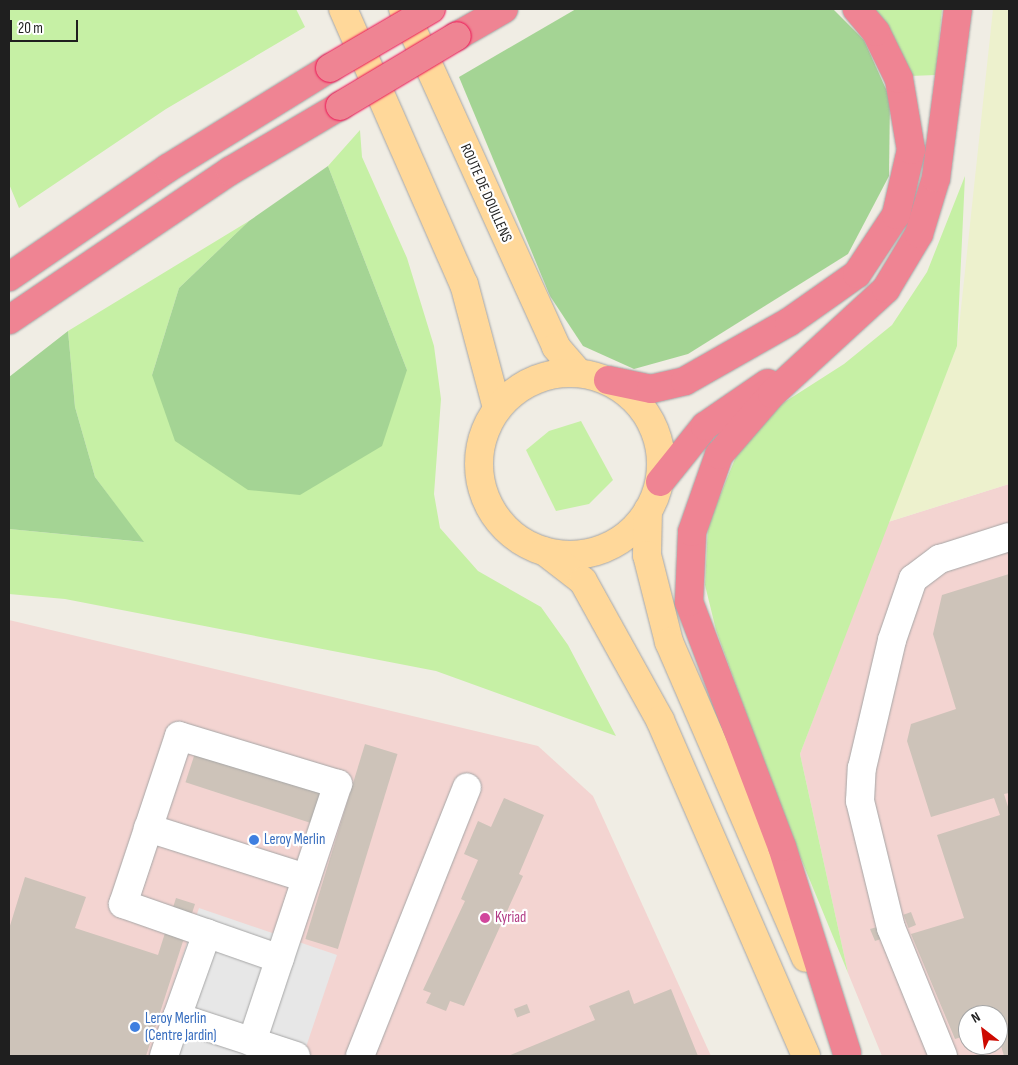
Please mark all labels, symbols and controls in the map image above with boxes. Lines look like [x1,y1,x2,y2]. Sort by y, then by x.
scale bar [12,10,80,42]
text: 20 m [18,19,43,38]
street label: ROUTE DE DOULLENS [456,141,516,245]
place label: Leroy Merlin [264,831,325,849]
marker: Leroy Merlin [248,834,260,846]
place label: Kyriad [495,909,526,927]
marker: Kyriad [479,912,491,924]
north arrow [958,1005,1008,1055]
text: N [968,1008,983,1027]
place label: Leroy Merlin (Centre Jardin) [145,1009,217,1044]
marker: Leroy Merlin (Centre Jardin) [129,1021,141,1033]

